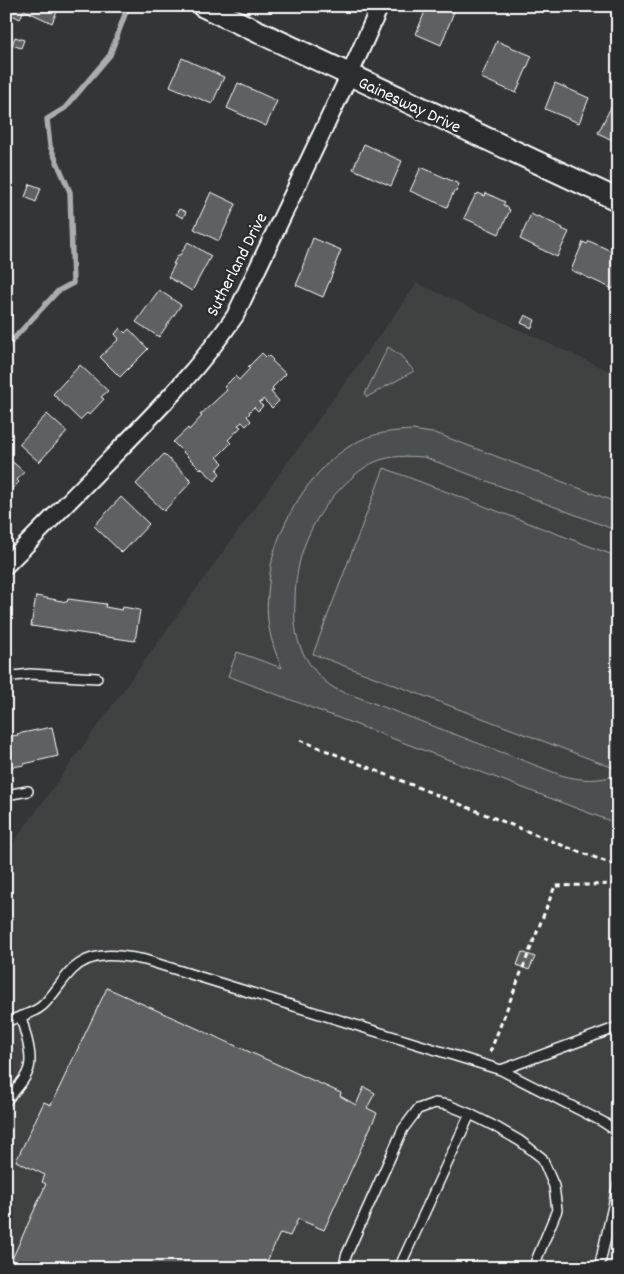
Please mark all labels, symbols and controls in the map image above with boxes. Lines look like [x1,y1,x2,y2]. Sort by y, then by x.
street label: Gainesway Drive [353,72,464,141]
street label: Sutherland Drive [201,209,275,321]

